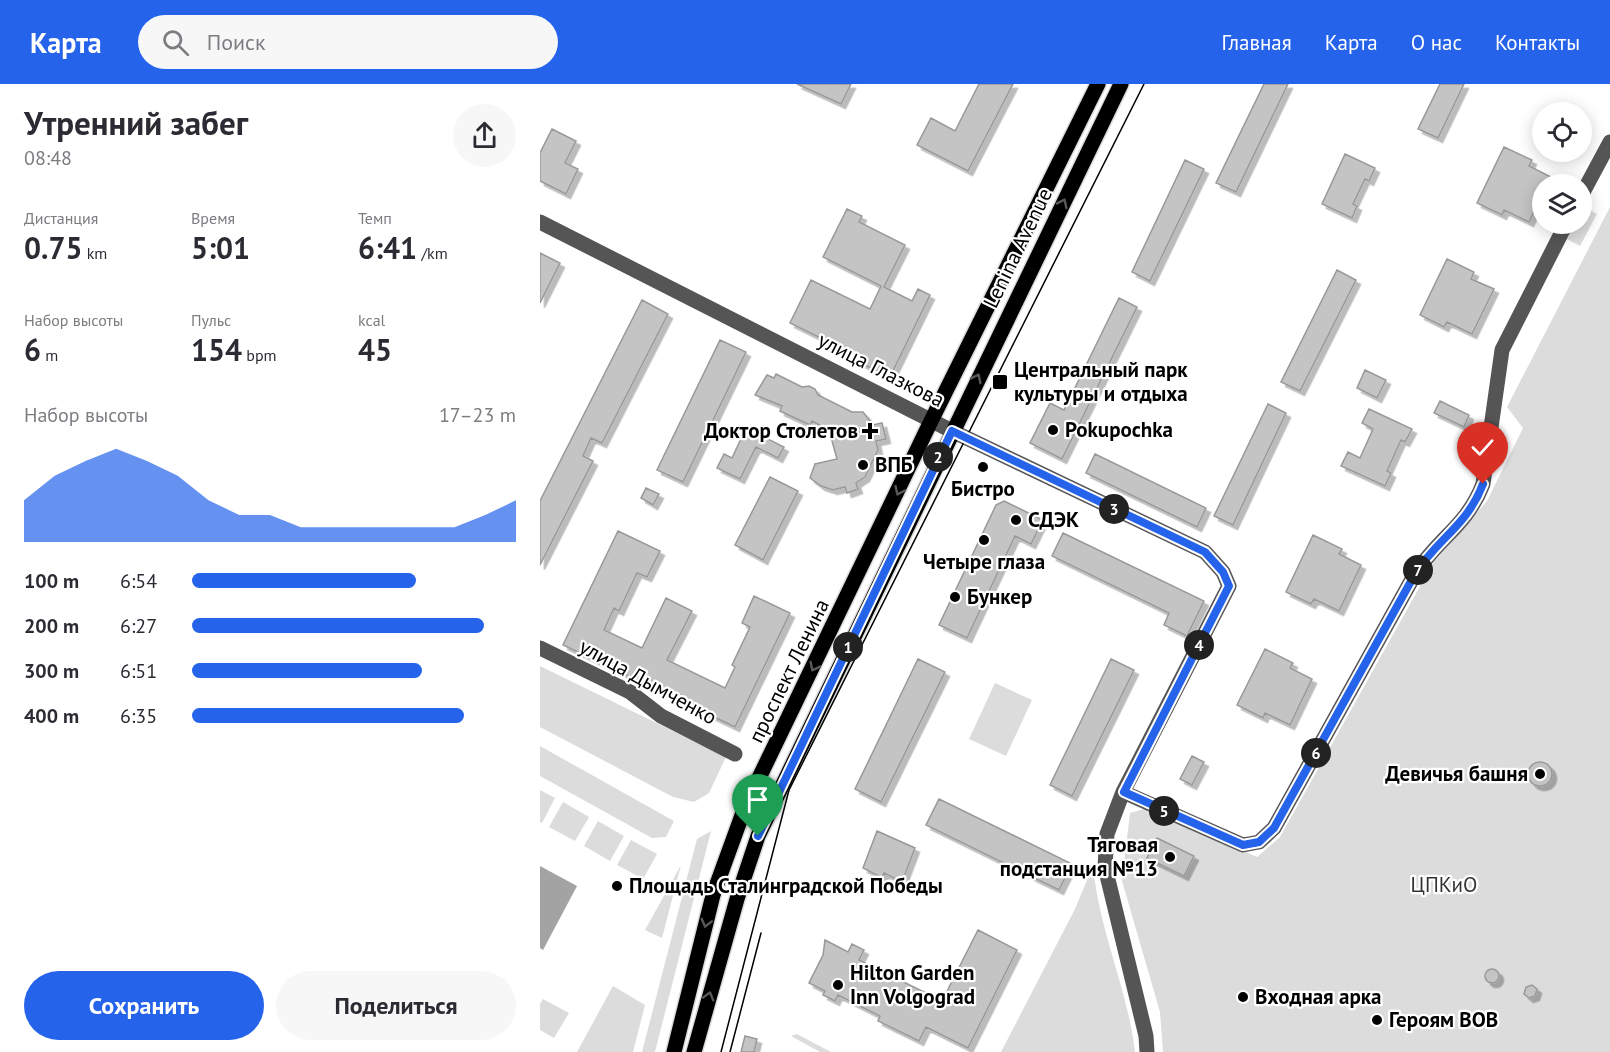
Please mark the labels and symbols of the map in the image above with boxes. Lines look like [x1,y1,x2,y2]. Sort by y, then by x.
street label: Lenina Avenue [977,184,1058,312]
one-way arrow [1056,199,1067,209]
street label: улица Глазкова [813,326,949,413]
place label: Центральный парк культуры и отдыха [1014,356,1188,407]
marker: Центральный парк культуры и отдыха [991,373,1009,391]
one-way arrow [970,374,982,385]
place label: Pokupochka [1065,416,1173,443]
place label: Доктор Столетов [704,417,858,444]
pin [1457,422,1508,484]
marker: Pokupochka [1046,423,1060,437]
marker: Доктор Столетов [863,424,877,438]
pin: 2 [923,442,953,472]
place label: ВПБ [875,451,913,478]
marker: ВПБ [856,458,870,472]
marker: Бистро [976,460,990,474]
place label: Бистро [951,475,1015,502]
one-way arrow [894,484,906,495]
pin: 3 [1099,494,1129,524]
place label: СДЭК [1028,506,1079,533]
marker: СДЭК [1009,513,1023,527]
marker: Четыре глаза [977,533,991,547]
place label: Четыре глаза [923,548,1045,575]
pin: 7 [1403,555,1433,585]
place label: Бункер [967,583,1032,610]
marker: Бункер [948,590,962,604]
street label: проспект Ленина [742,594,835,747]
pin: 4 [1184,630,1214,660]
pin: 1 [833,632,863,662]
street label: улица Дымченко [575,633,722,731]
one-way arrow [810,660,822,671]
pin: 6 [1301,738,1331,768]
place label: Девичья башня [1385,760,1528,787]
marker: Девичья башня [1533,767,1547,781]
pin [732,774,783,836]
pin: 5 [1149,796,1179,826]
place label: Тяговая подстанция №13 [1000,831,1158,882]
marker: Тяговая подстанция №13 [1163,850,1177,864]
park label: ЦПКиО [1411,871,1477,898]
place label: Площадь Сталинградской Победы [629,872,943,899]
marker: Площадь Сталинградской Победы [610,879,624,893]
one-way arrow [701,918,714,928]
place label: Hilton Garden Inn Volgograd [850,959,975,1010]
marker: Hilton Garden Inn Volgograd [831,978,845,992]
place label: Входная арка [1255,983,1381,1010]
marker: Входная арка [1236,990,1250,1004]
one-way arrow [702,991,715,1001]
place label: Героям ВОВ [1389,1006,1498,1033]
marker: Героям ВОВ [1370,1013,1384,1027]

